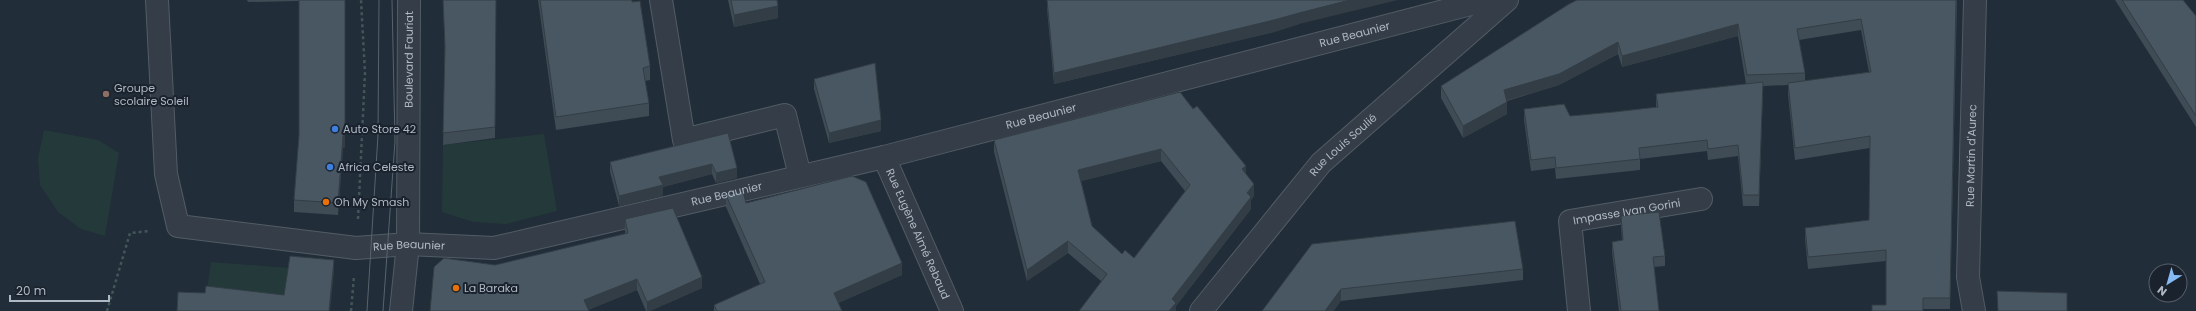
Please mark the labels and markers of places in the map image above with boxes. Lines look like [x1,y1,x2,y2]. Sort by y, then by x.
place label: Groupe scolaire Soleil [114,80,189,109]
marker: Groupe scolaire Soleil [101,89,111,99]
place label: Auto Store 42 [343,121,416,137]
marker: Auto Store 42 [330,124,340,134]
place label: Africa Celeste [338,159,414,175]
marker: Africa Celeste [325,162,335,172]
place label: Oh My Smash [334,194,409,210]
marker: Oh My Smash [321,197,331,207]
place label: La Baraka [464,280,518,296]
marker: La Baraka [451,283,461,293]

